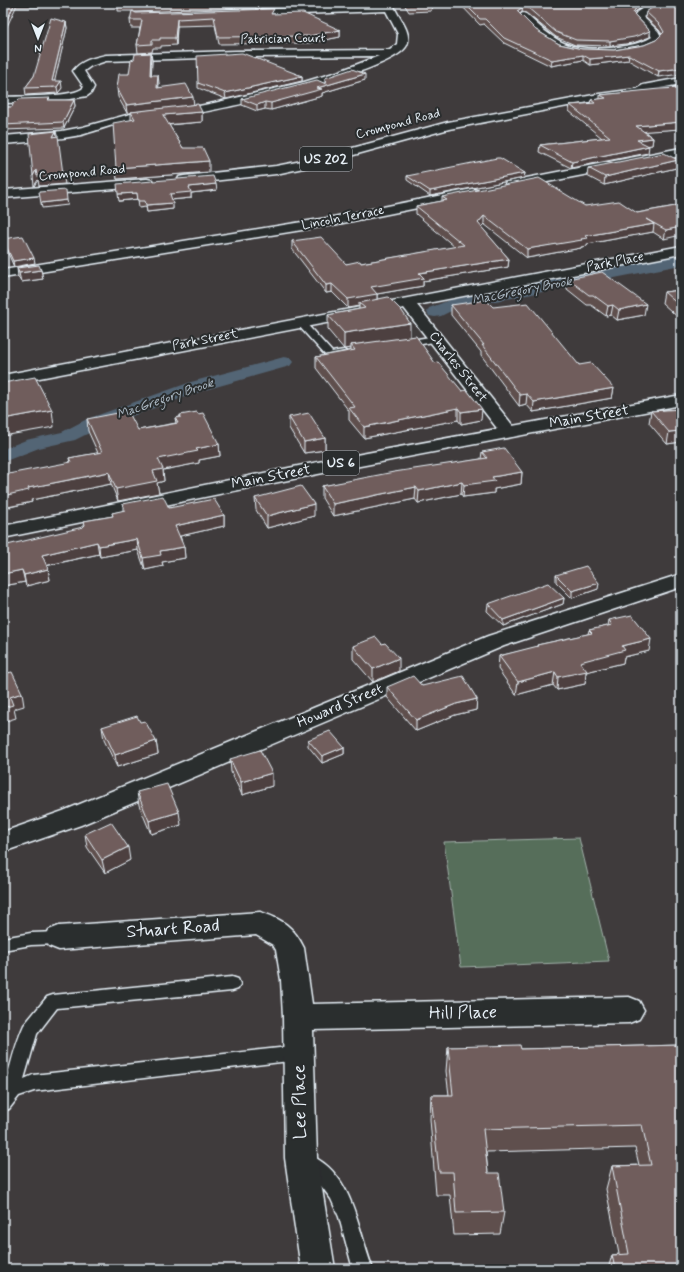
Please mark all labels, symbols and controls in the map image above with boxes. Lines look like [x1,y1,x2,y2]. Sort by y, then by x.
north arrow [18,18,58,58]
street label: Patrician Court [240,30,326,48]
text: N [34,40,42,54]
street label: Crompond Road [354,105,442,143]
road number: US 202 [300,147,352,171]
street label: Crompond Road [38,161,126,185]
street label: Lincoln Terrace [300,202,386,234]
street label: Park Place [585,248,645,276]
water label: MacGregory Brook [471,273,575,311]
street label: Park Street [171,325,240,355]
street label: Charles Street [425,328,491,406]
water label: MacGregory Brook [114,374,218,425]
street label: Main Street [548,400,630,434]
road number: US 6 [323,451,359,475]
street label: Main Street [230,459,312,495]
street label: Howard Street [294,679,386,733]
street label: Stuart Road [126,914,220,944]
street label: Hill Place [429,1000,497,1026]
street label: Lee Place [287,1064,313,1140]

